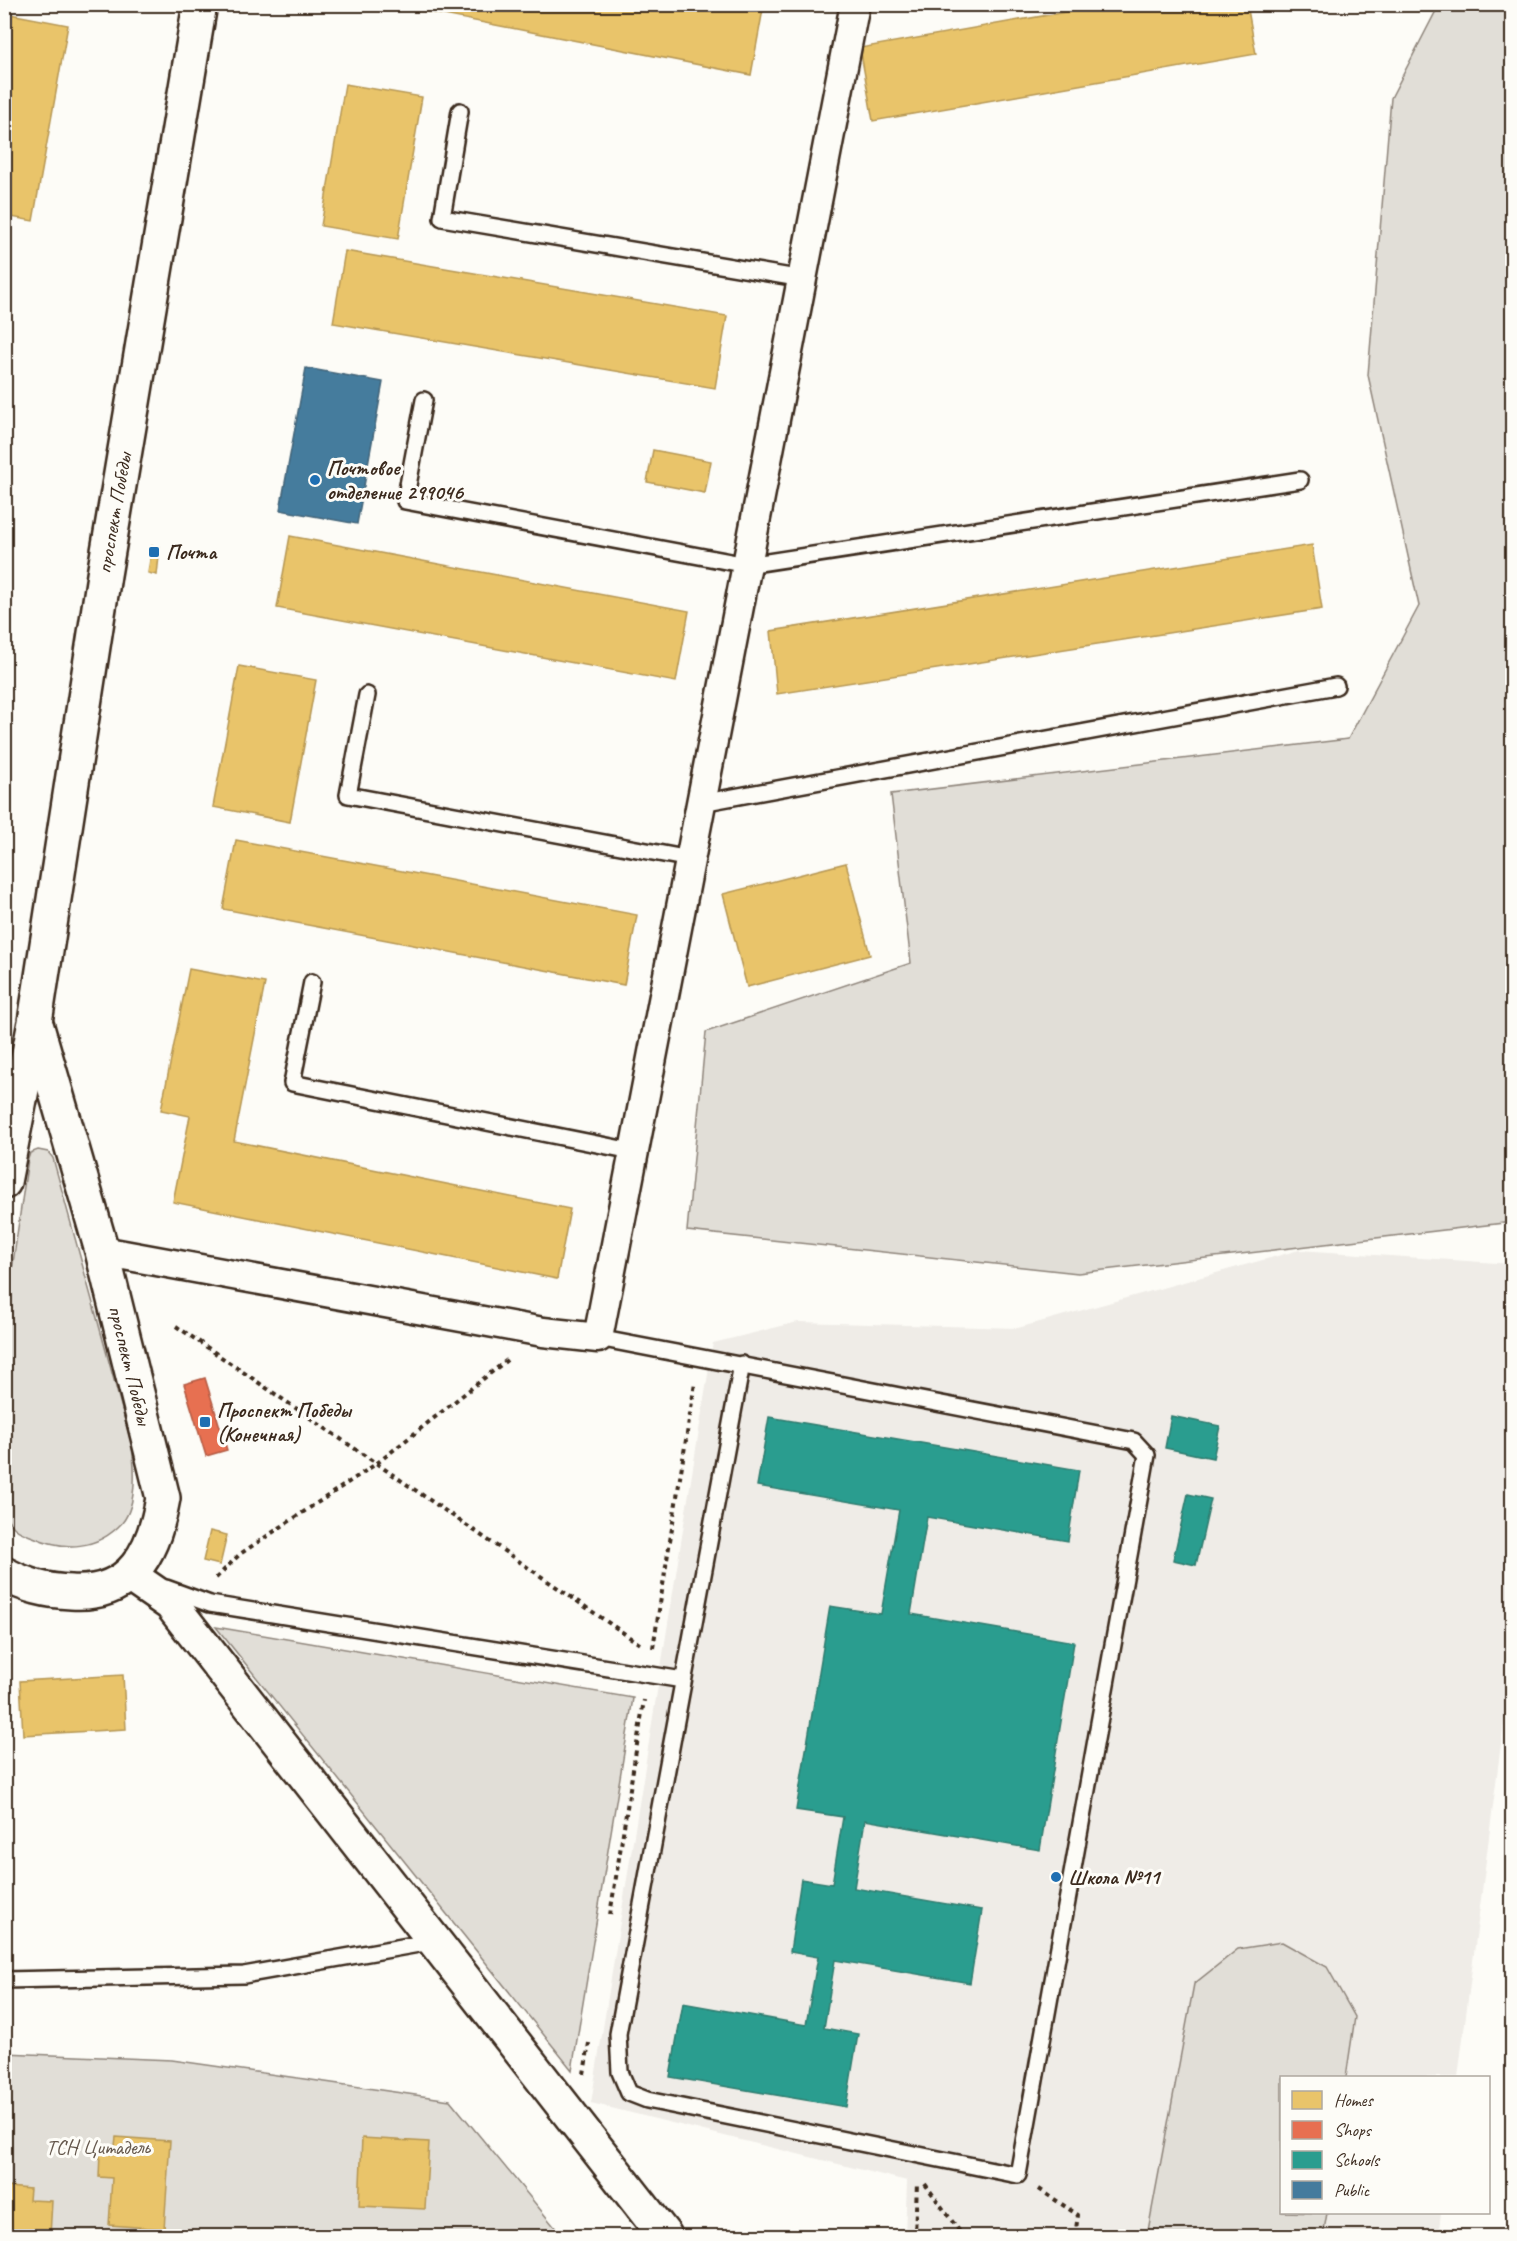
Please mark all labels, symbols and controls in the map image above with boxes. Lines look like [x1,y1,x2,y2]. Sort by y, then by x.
street label: проспект Победы [91,449,138,575]
place label: Почтовое отделение 299046 [327,455,465,505]
marker: Почтовое отделение 299046 [308,473,322,487]
place label: Почта [166,539,218,565]
marker: Почта [147,545,161,559]
street label: проспект Победы [103,1303,158,1429]
place label: Проспект Победы (Конечная) [217,1397,353,1447]
marker: Проспект Победы (Конечная) [198,1415,212,1429]
place label: Школа №11 [1068,1864,1162,1890]
marker: Школа №11 [1049,1870,1063,1884]
legend [1280,2076,1490,2214]
text: Homes [1334,2089,1374,2111]
text: Shops [1334,2119,1373,2141]
park label: ТСН Цитадель [46,2134,151,2160]
text: Schools [1334,2149,1381,2171]
text: Public [1334,2179,1371,2201]

